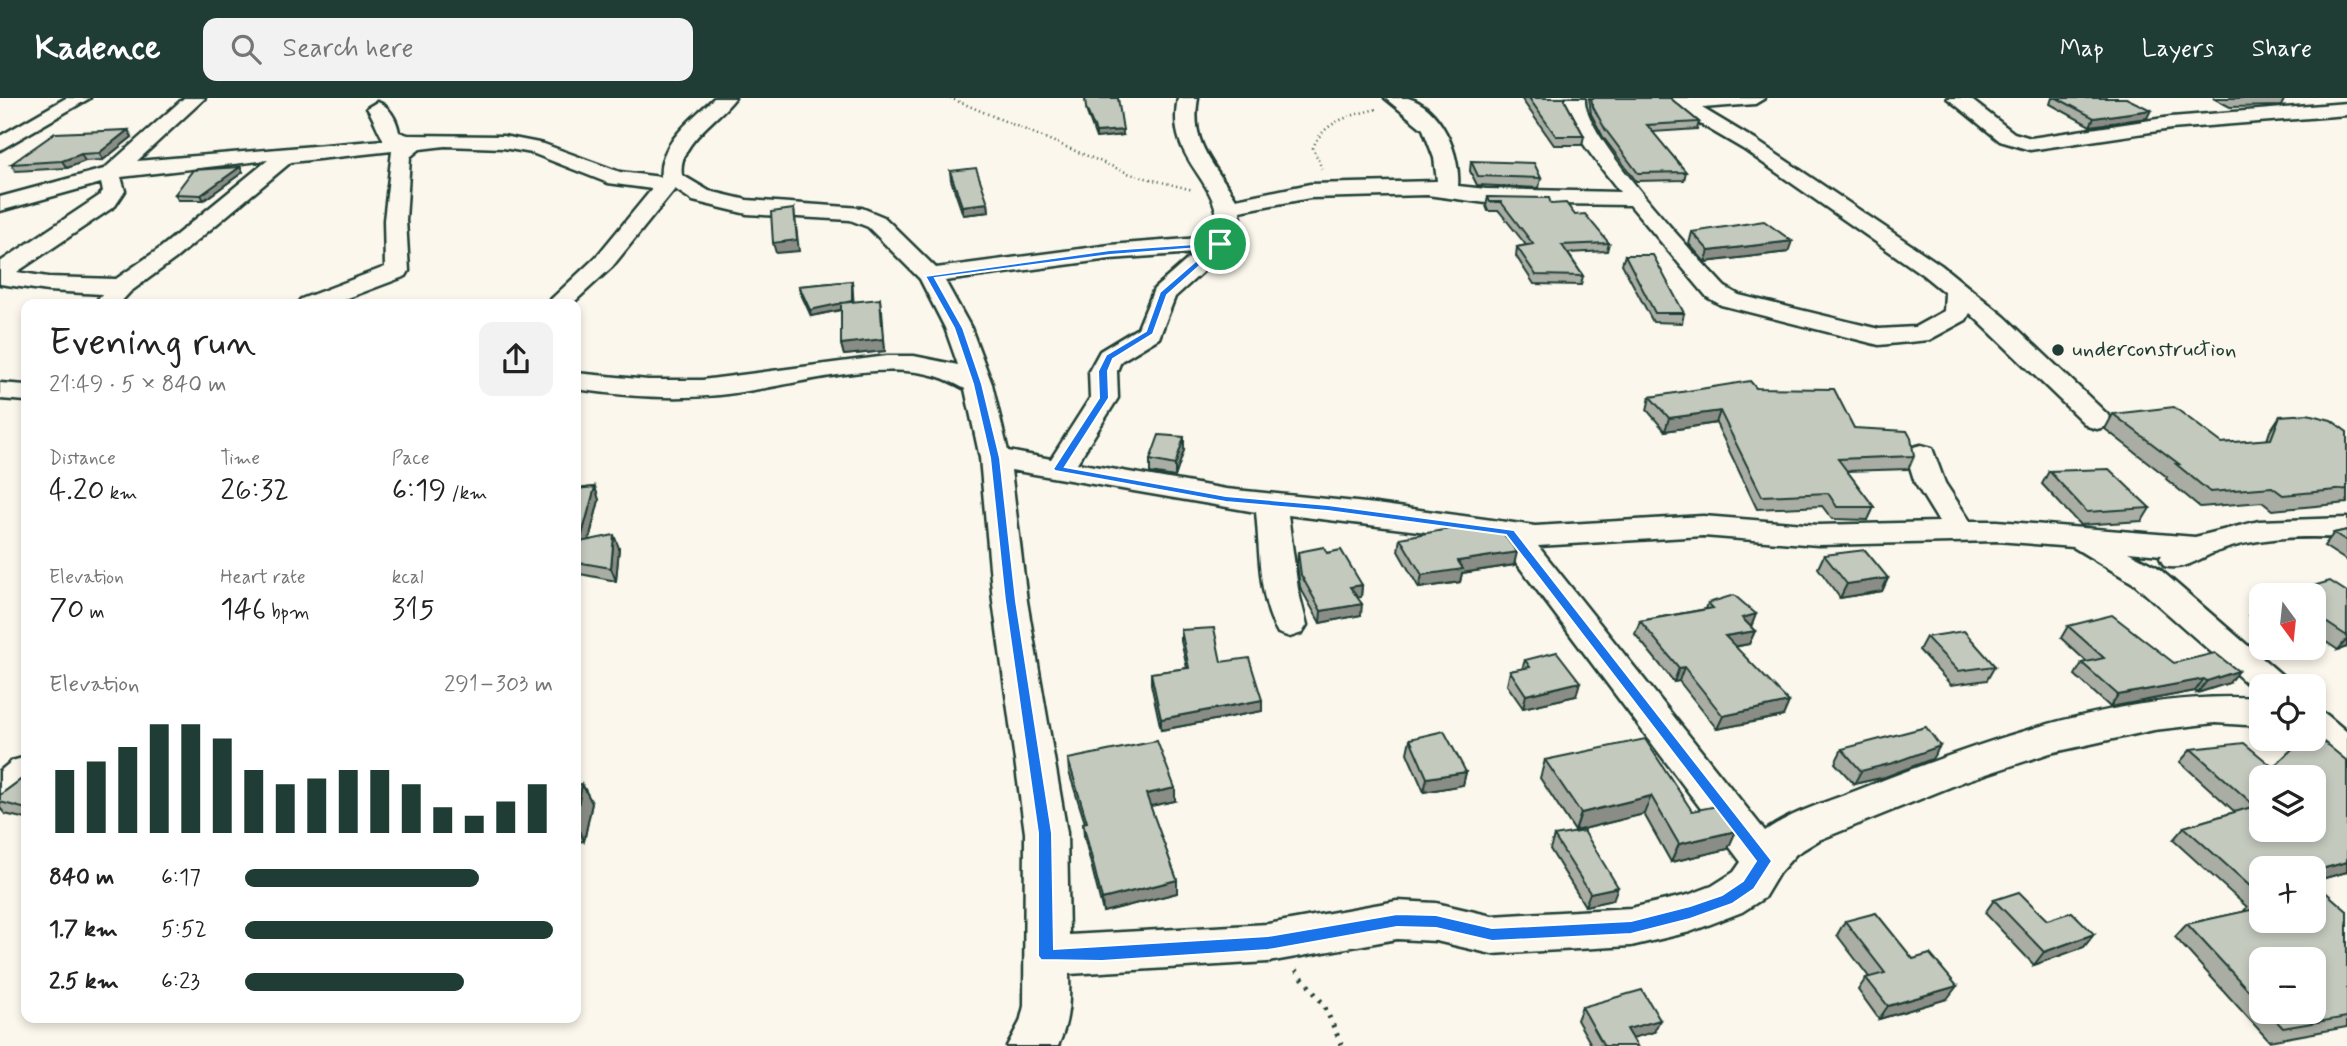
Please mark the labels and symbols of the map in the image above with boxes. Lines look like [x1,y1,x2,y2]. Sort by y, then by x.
pin [1190,214,1250,274]
place label: underconstruction [2072,335,2237,365]
marker: underconstruction [2050,342,2066,358]
north arrow [2249,583,2326,660]

